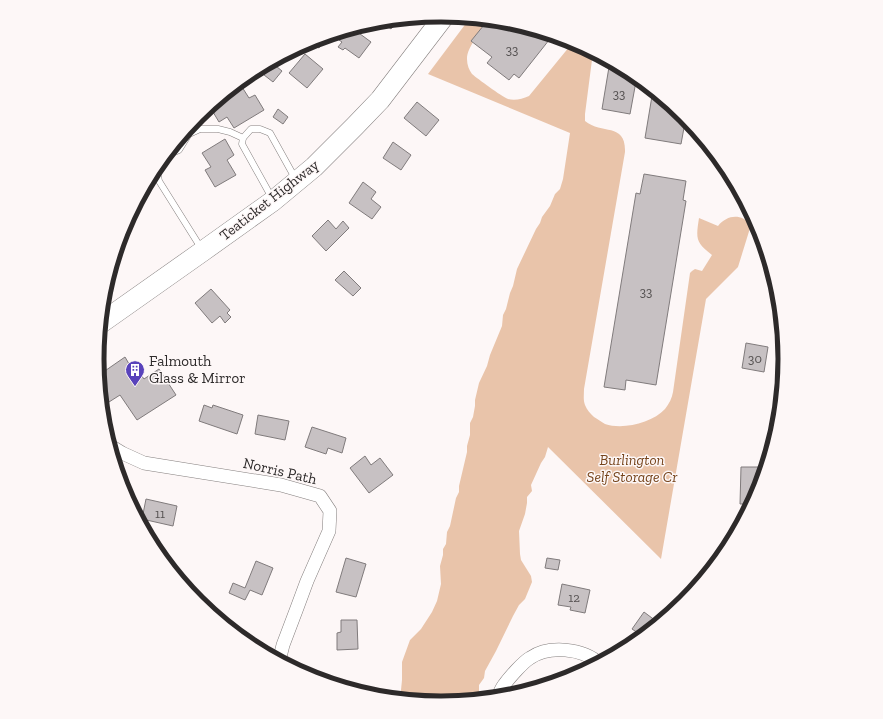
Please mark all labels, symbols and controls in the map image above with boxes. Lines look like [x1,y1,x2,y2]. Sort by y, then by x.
house number: 33 [506,42,518,57]
house number: 33 [613,86,625,101]
street label: Teaticket Highway [216,156,322,244]
house number: 33 [640,284,652,299]
house number: 30 [748,351,762,366]
place label: Falmouth Glass & Mirror [149,352,246,387]
building icon: Falmouth Glass & Mirror [124,359,146,387]
park label: Burlington Self Storage Cr [587,451,678,486]
street label: Norris Path [241,454,319,488]
house number: 11 [155,506,165,521]
house number: 12 [568,590,580,605]

